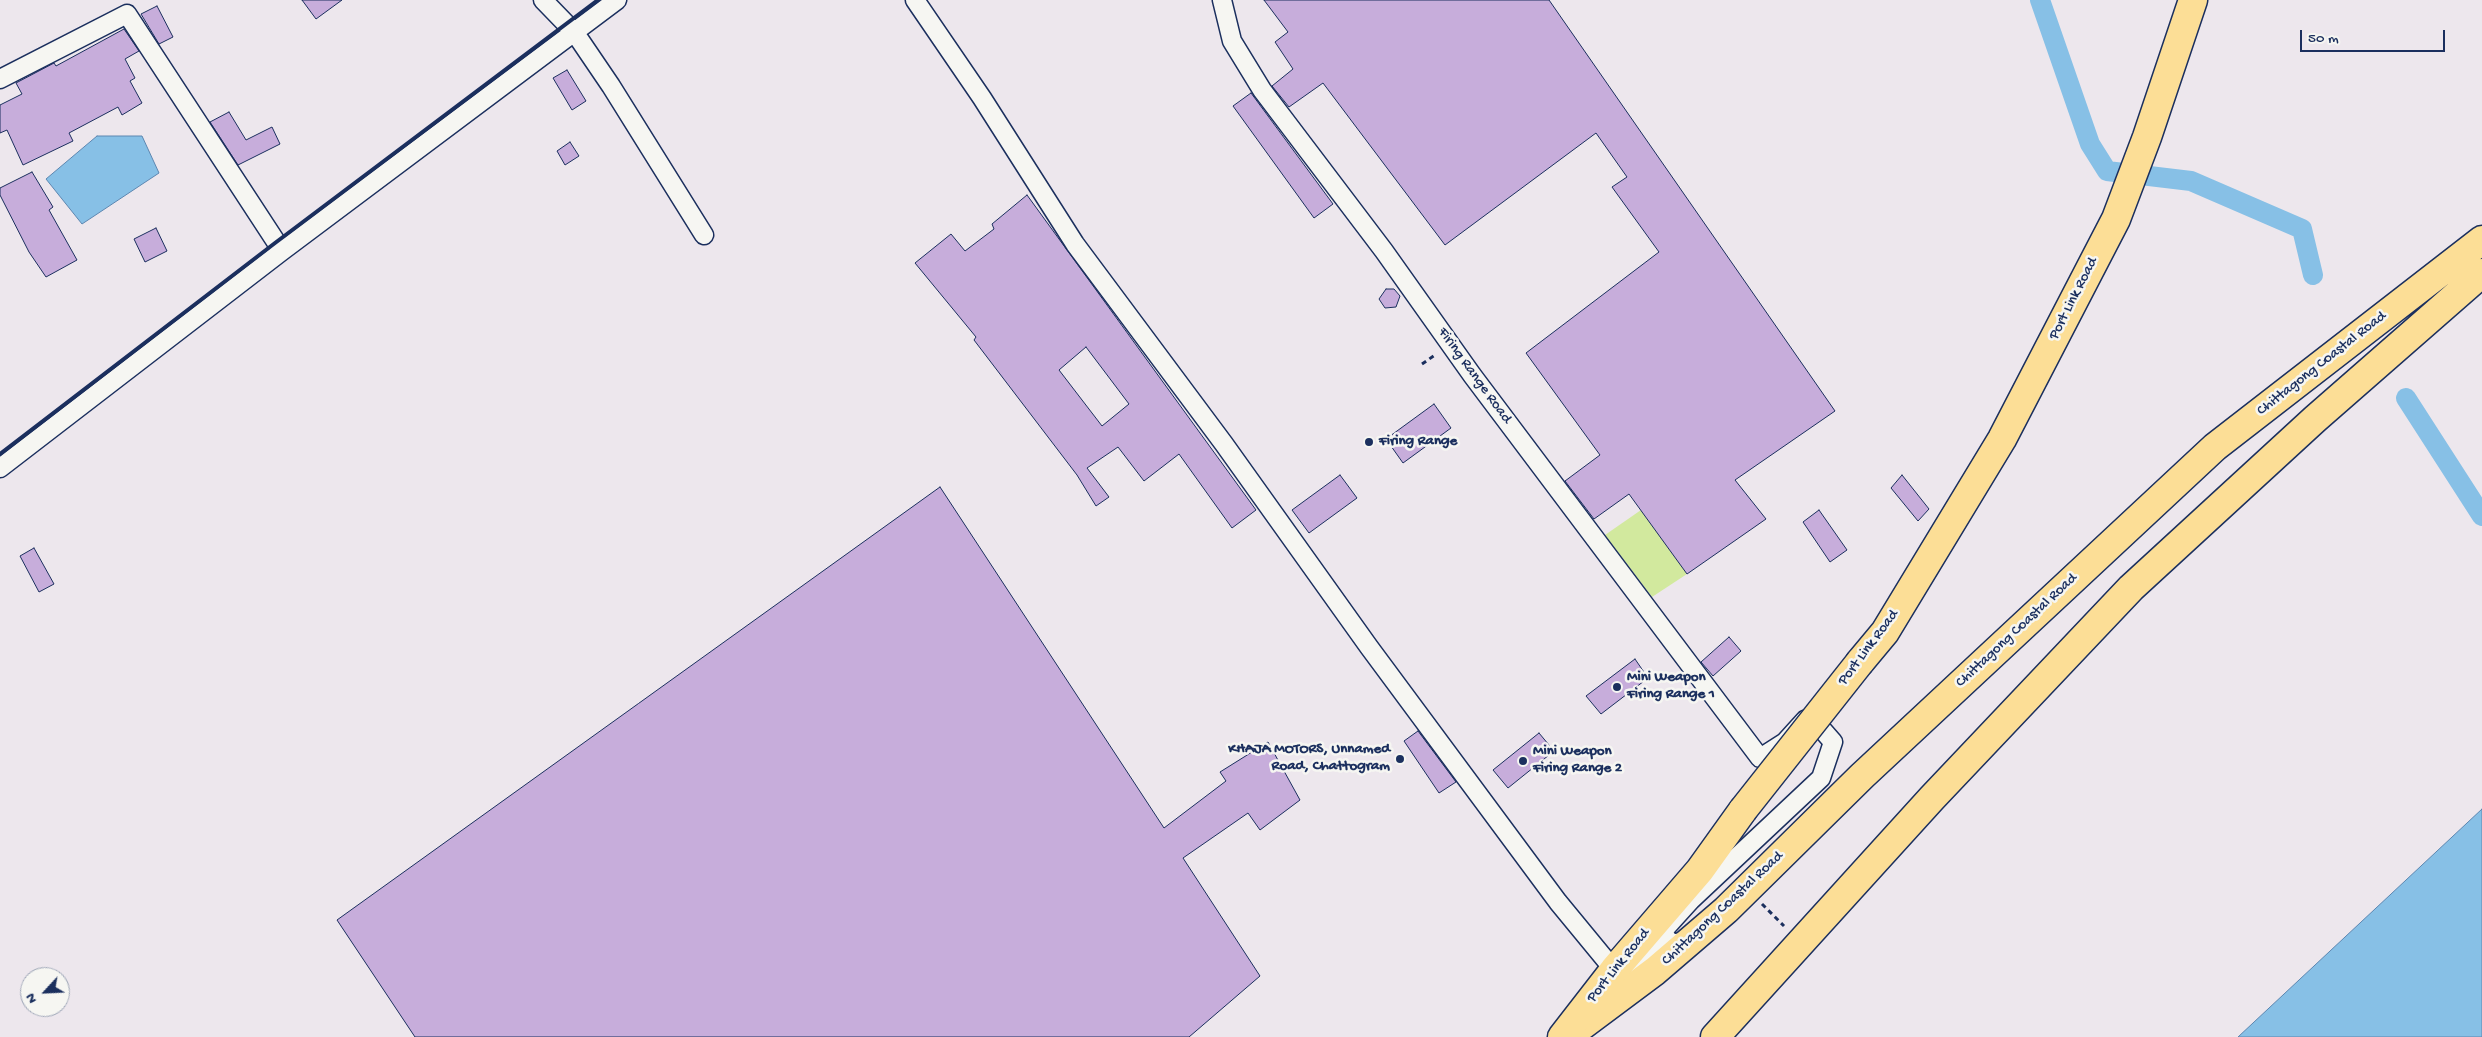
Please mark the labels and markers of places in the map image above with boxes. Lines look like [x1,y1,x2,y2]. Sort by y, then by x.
place label: Firing Range [1379,433,1457,451]
marker: Firing Range [1363,436,1375,448]
place label: Mini Weapon Firing Range 1 [1627,669,1715,704]
marker: Mini Weapon Firing Range 1 [1611,681,1623,693]
place label: KHAJA MOTORS, Unnamed Road, Chattogram [1228,741,1390,776]
place label: Mini Weapon Firing Range 2 [1533,743,1622,778]
marker: KHAJA MOTORS, Unnamed Road, Chattogram [1394,753,1406,765]
marker: Mini Weapon Firing Range 2 [1517,755,1529,767]

